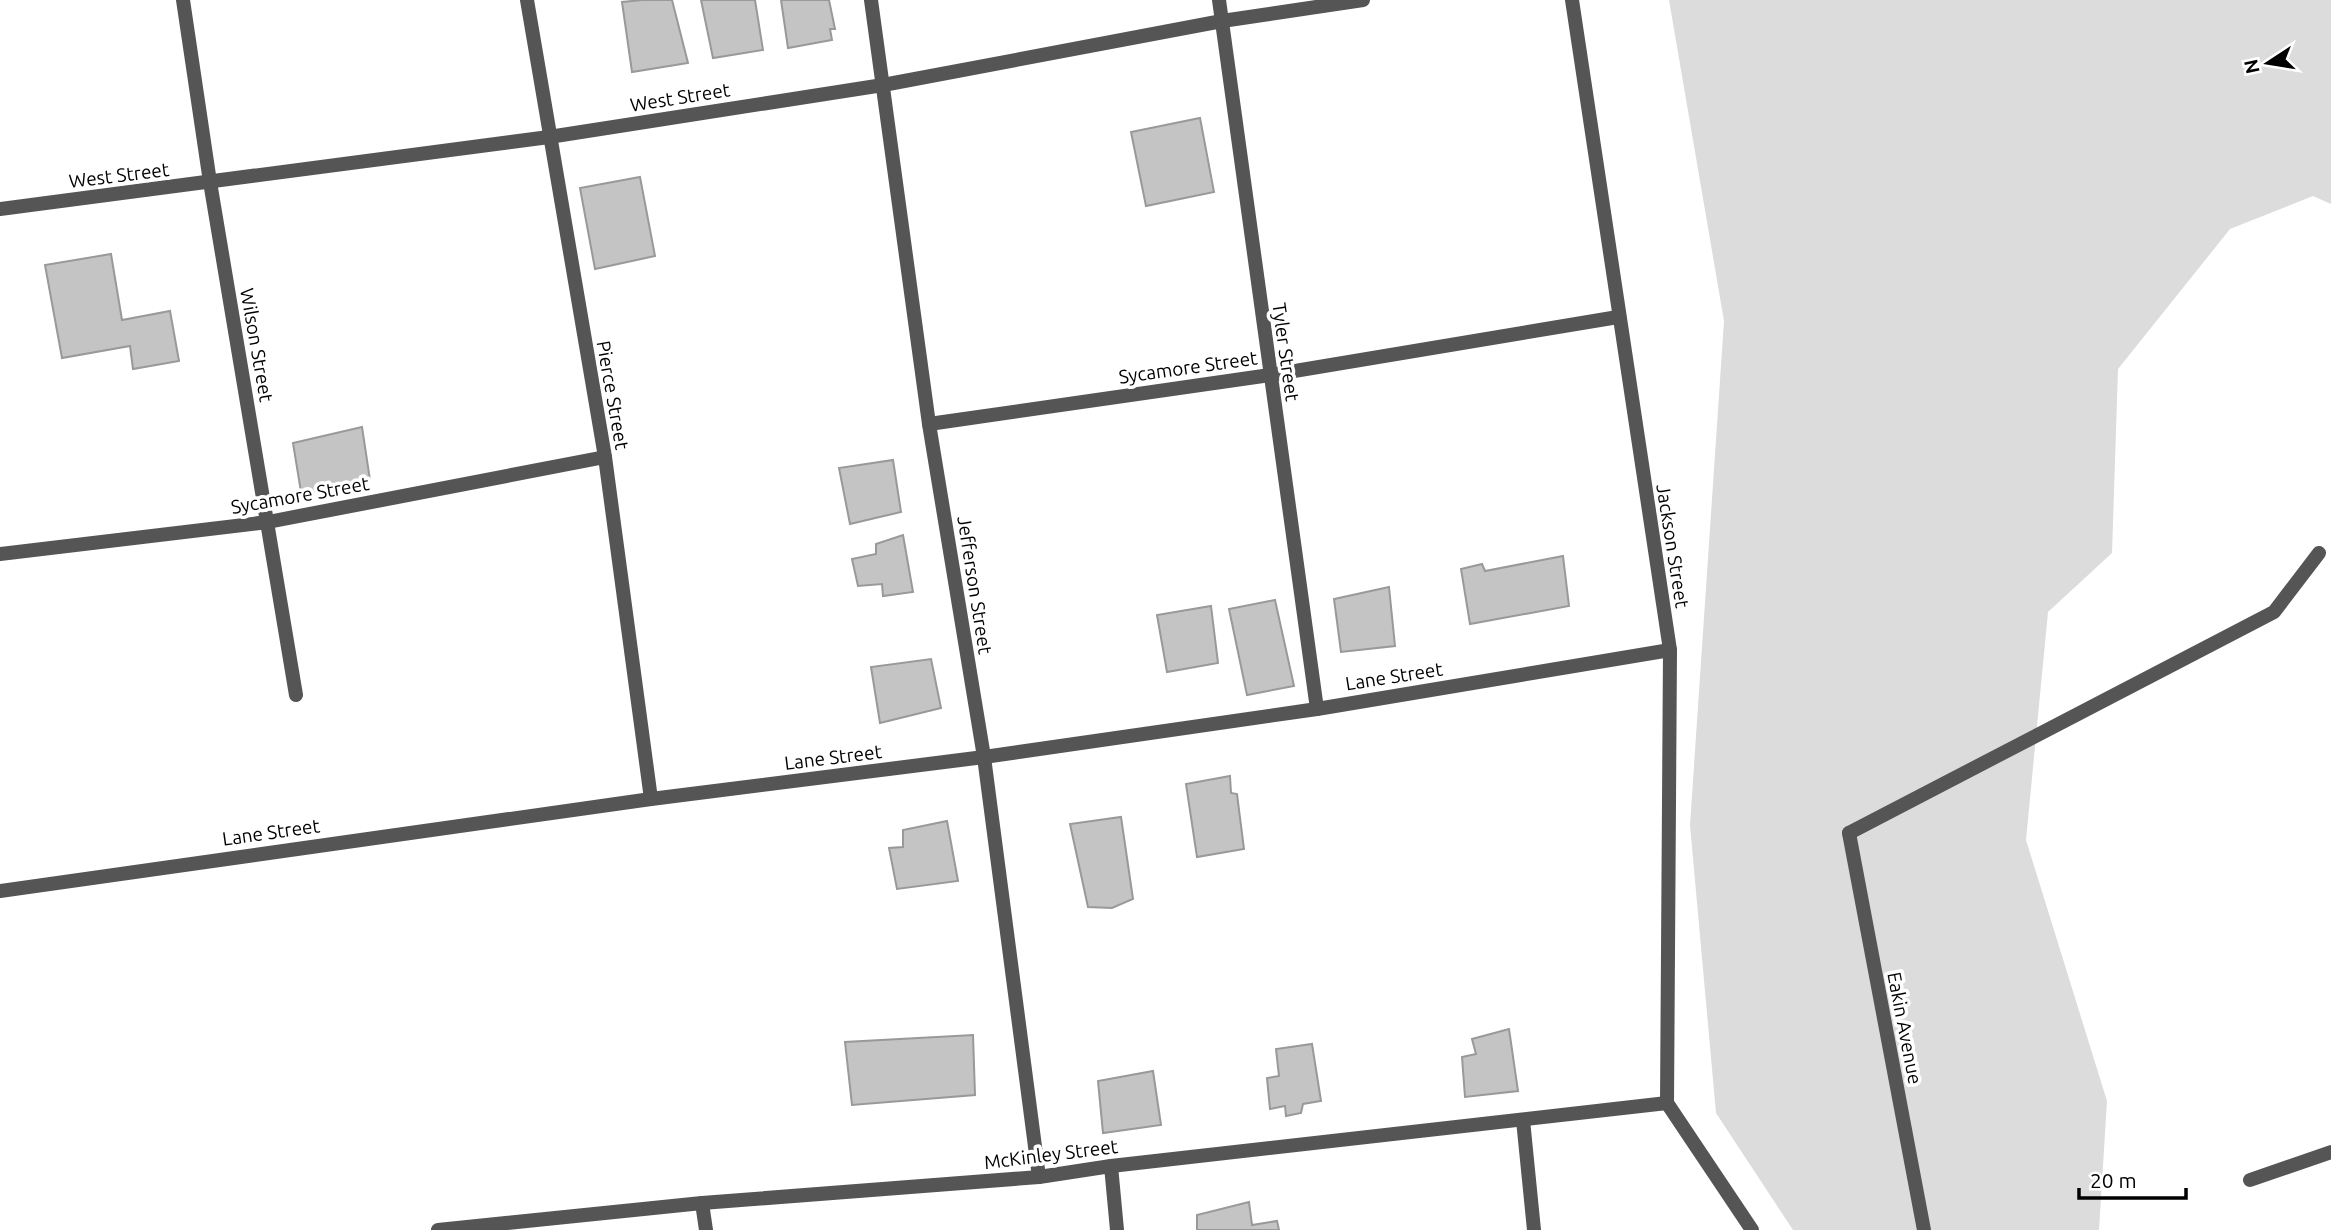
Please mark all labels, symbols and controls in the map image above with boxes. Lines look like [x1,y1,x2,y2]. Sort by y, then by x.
north arrow [2233,28,2303,98]
text: N [2239,57,2264,76]
street label: West Street [628,78,732,116]
street label: West Street [68,158,171,192]
street label: Wilson Street [236,286,278,404]
street label: Tyler Street [1268,301,1304,403]
street label: Pierce Street [593,339,634,452]
street label: Sycamore Street [1117,346,1259,388]
street label: Sycamore Street [229,472,371,518]
street label: Jackson Street [1652,482,1694,610]
street label: Jefferson Street [953,514,997,656]
street label: Lane Street [1344,657,1445,695]
street label: Lane Street [783,740,884,774]
street label: Lane Street [221,814,322,850]
street label: Eakin Avenue [1883,970,1927,1086]
street label: McKinley Street [983,1135,1120,1173]
scale bar [2079,1156,2186,1200]
text: 20 m [2090,1168,2137,1192]

